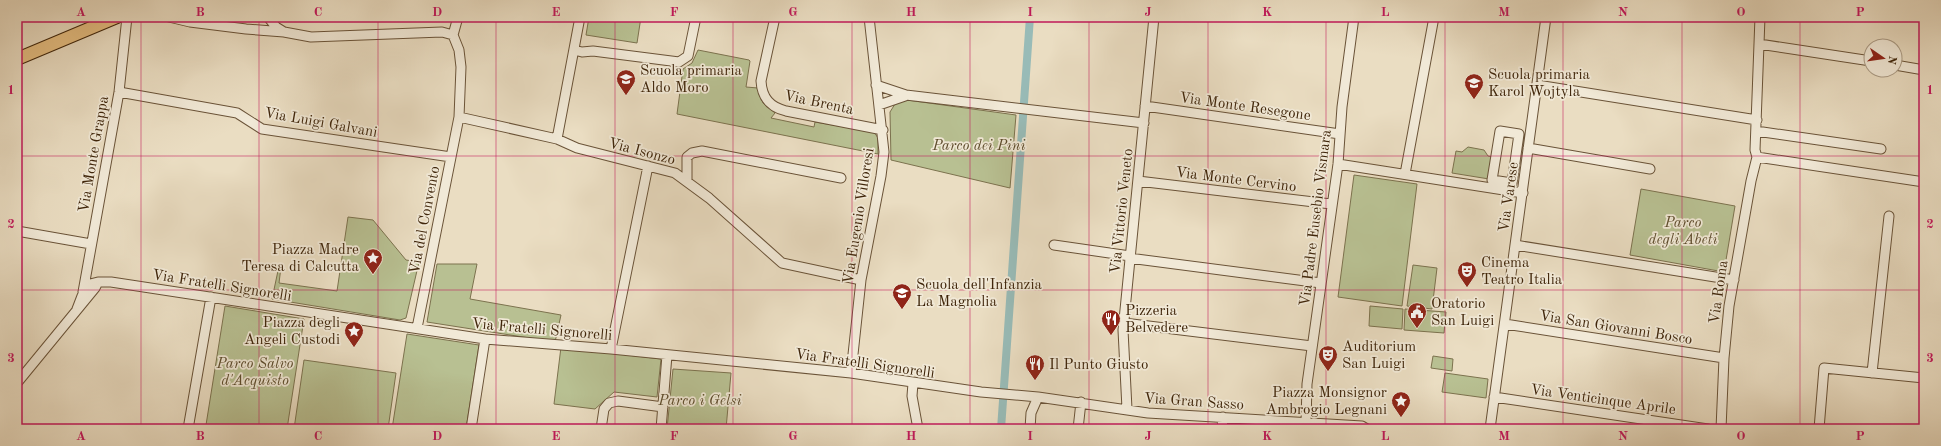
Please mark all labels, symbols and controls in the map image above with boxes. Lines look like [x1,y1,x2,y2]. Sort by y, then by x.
text: A [76,6,86,19]
text: B [195,6,205,19]
text: C [314,6,322,19]
text: D [432,6,442,19]
text: E [552,6,561,19]
text: F [670,6,679,19]
text: G [788,6,798,19]
text: H [906,6,917,19]
text: I [1027,6,1033,19]
text: J [1144,6,1152,19]
text: K [1262,6,1272,19]
text: L [1381,6,1390,19]
text: M [1498,6,1510,19]
text: N [1618,6,1628,19]
text: O [1736,6,1746,19]
text: P [1855,6,1865,19]
north arrow [1863,38,1903,78]
text: N [1885,55,1898,66]
place label: Scuola primaria Aldo Moro [640,64,742,96]
school or university icon: Scuola primaria Aldo Moro [615,68,637,96]
place label: Scuola primaria Karol Wojtyla [1488,68,1590,100]
school or university icon: Scuola primaria Karol Wojtyla [1463,72,1485,100]
text: 1 [7,84,15,97]
text: 1 [1926,84,1934,97]
street label: Via Brenta [783,89,855,118]
street label: Via Monte Resegone [1178,91,1312,124]
street label: Via Monte Grappa [77,94,112,214]
street label: Via Luigi Galvani [263,106,378,141]
street label: Via Padre Eusebio Vismara [1298,128,1335,307]
street label: Via Isonzo [607,136,677,169]
park label: Parco dei Pini [932,139,1025,154]
street label: Via Eugenio Villoresi [841,147,878,285]
street label: Via Vittorio Veneto [1108,148,1137,275]
street label: Via Varese [1497,161,1522,233]
street label: Via del Convento [408,165,443,276]
street label: Via Monte Cervino [1175,166,1297,195]
park label: Parco degli Abeti [1649,216,1717,248]
text: 2 [7,218,15,231]
text: 2 [1926,218,1934,231]
place label: Piazza Madre Teresa di Calcutta [241,243,360,275]
place icon: Piazza Madre Teresa di Calcutta [362,247,384,275]
place label: Cinema Teatro Italia [1481,256,1563,288]
street label: Via Roma [1708,259,1731,325]
theatre icon: Cinema Teatro Italia [1456,260,1478,288]
street label: Via Fratelli Signorelli [151,268,293,305]
place label: Scuola dell'Infanzia La Magnolia [916,278,1043,310]
school or university icon: Scuola dell'Infanzia La Magnolia [891,282,913,310]
place label: Oratorio San Luigi [1431,297,1494,329]
public building icon: Oratorio San Luigi [1406,301,1428,329]
place label: Pizzeria Belvedere [1125,304,1188,336]
restaurant icon: Pizzeria Belvedere [1100,308,1122,336]
street label: Via San Giovanni Bosco [1538,309,1693,348]
place label: Piazza degli Angeli Custodi [244,316,340,348]
street label: Via Fratelli Signorelli [471,317,613,344]
place icon: Piazza degli Angeli Custodi [343,320,365,348]
place label: Auditorium San Luigi [1342,340,1416,372]
theatre icon: Auditorium San Luigi [1317,344,1339,372]
street label: Via Fratelli Signorelli [794,347,936,382]
text: 3 [7,352,15,365]
text: 3 [1926,352,1934,365]
restaurant icon: Il Punto Giusto [1024,353,1046,381]
park label: Parco Salvo d'Acquisto [216,357,293,389]
place label: Il Punto Giusto [1049,358,1148,373]
street label: Via Venticinque Aprile [1529,383,1677,418]
place label: Piazza Monsignor Ambrogio Legnani [1266,386,1387,418]
place icon: Piazza Monsignor Ambrogio Legnani [1390,390,1412,418]
street label: Via Gran Sasso [1143,392,1245,413]
park label: Parco i Gelsi [657,394,742,409]
text: A [76,430,86,443]
text: B [195,430,205,443]
text: C [314,430,322,443]
text: D [432,430,442,443]
text: E [552,430,561,443]
text: F [670,430,679,443]
text: G [788,430,798,443]
text: H [906,430,917,443]
text: I [1027,430,1033,443]
text: J [1144,430,1152,443]
text: K [1262,430,1272,443]
text: L [1381,430,1390,443]
text: M [1498,430,1510,443]
text: N [1618,430,1628,443]
text: O [1736,430,1746,443]
text: P [1855,430,1865,443]

